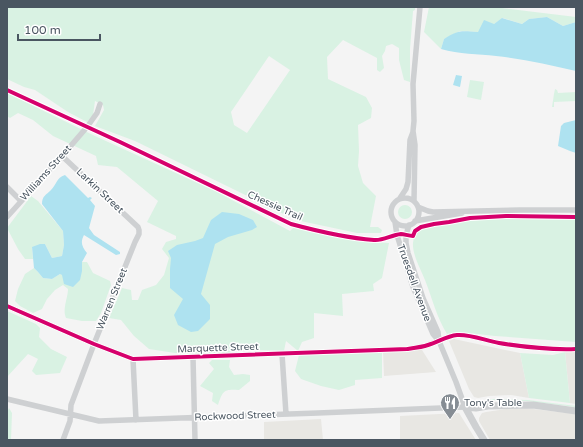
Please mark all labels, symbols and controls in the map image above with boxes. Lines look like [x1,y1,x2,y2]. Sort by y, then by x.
scale bar [18,16,100,42]
text: 100 m [24,23,61,37]
street label: Williams Street [18,143,74,203]
street label: Larkin Street [74,166,126,216]
street label: Chessie Trail [246,189,304,223]
street label: Truesdell Avenue [394,243,434,324]
street label: Warren Street [94,266,130,332]
street label: Marquette Street [177,341,259,355]
restaurant icon: Tony's Table [439,392,461,420]
place label: Tony's Table [464,397,522,409]
street label: Rockwood Street [194,409,276,423]

